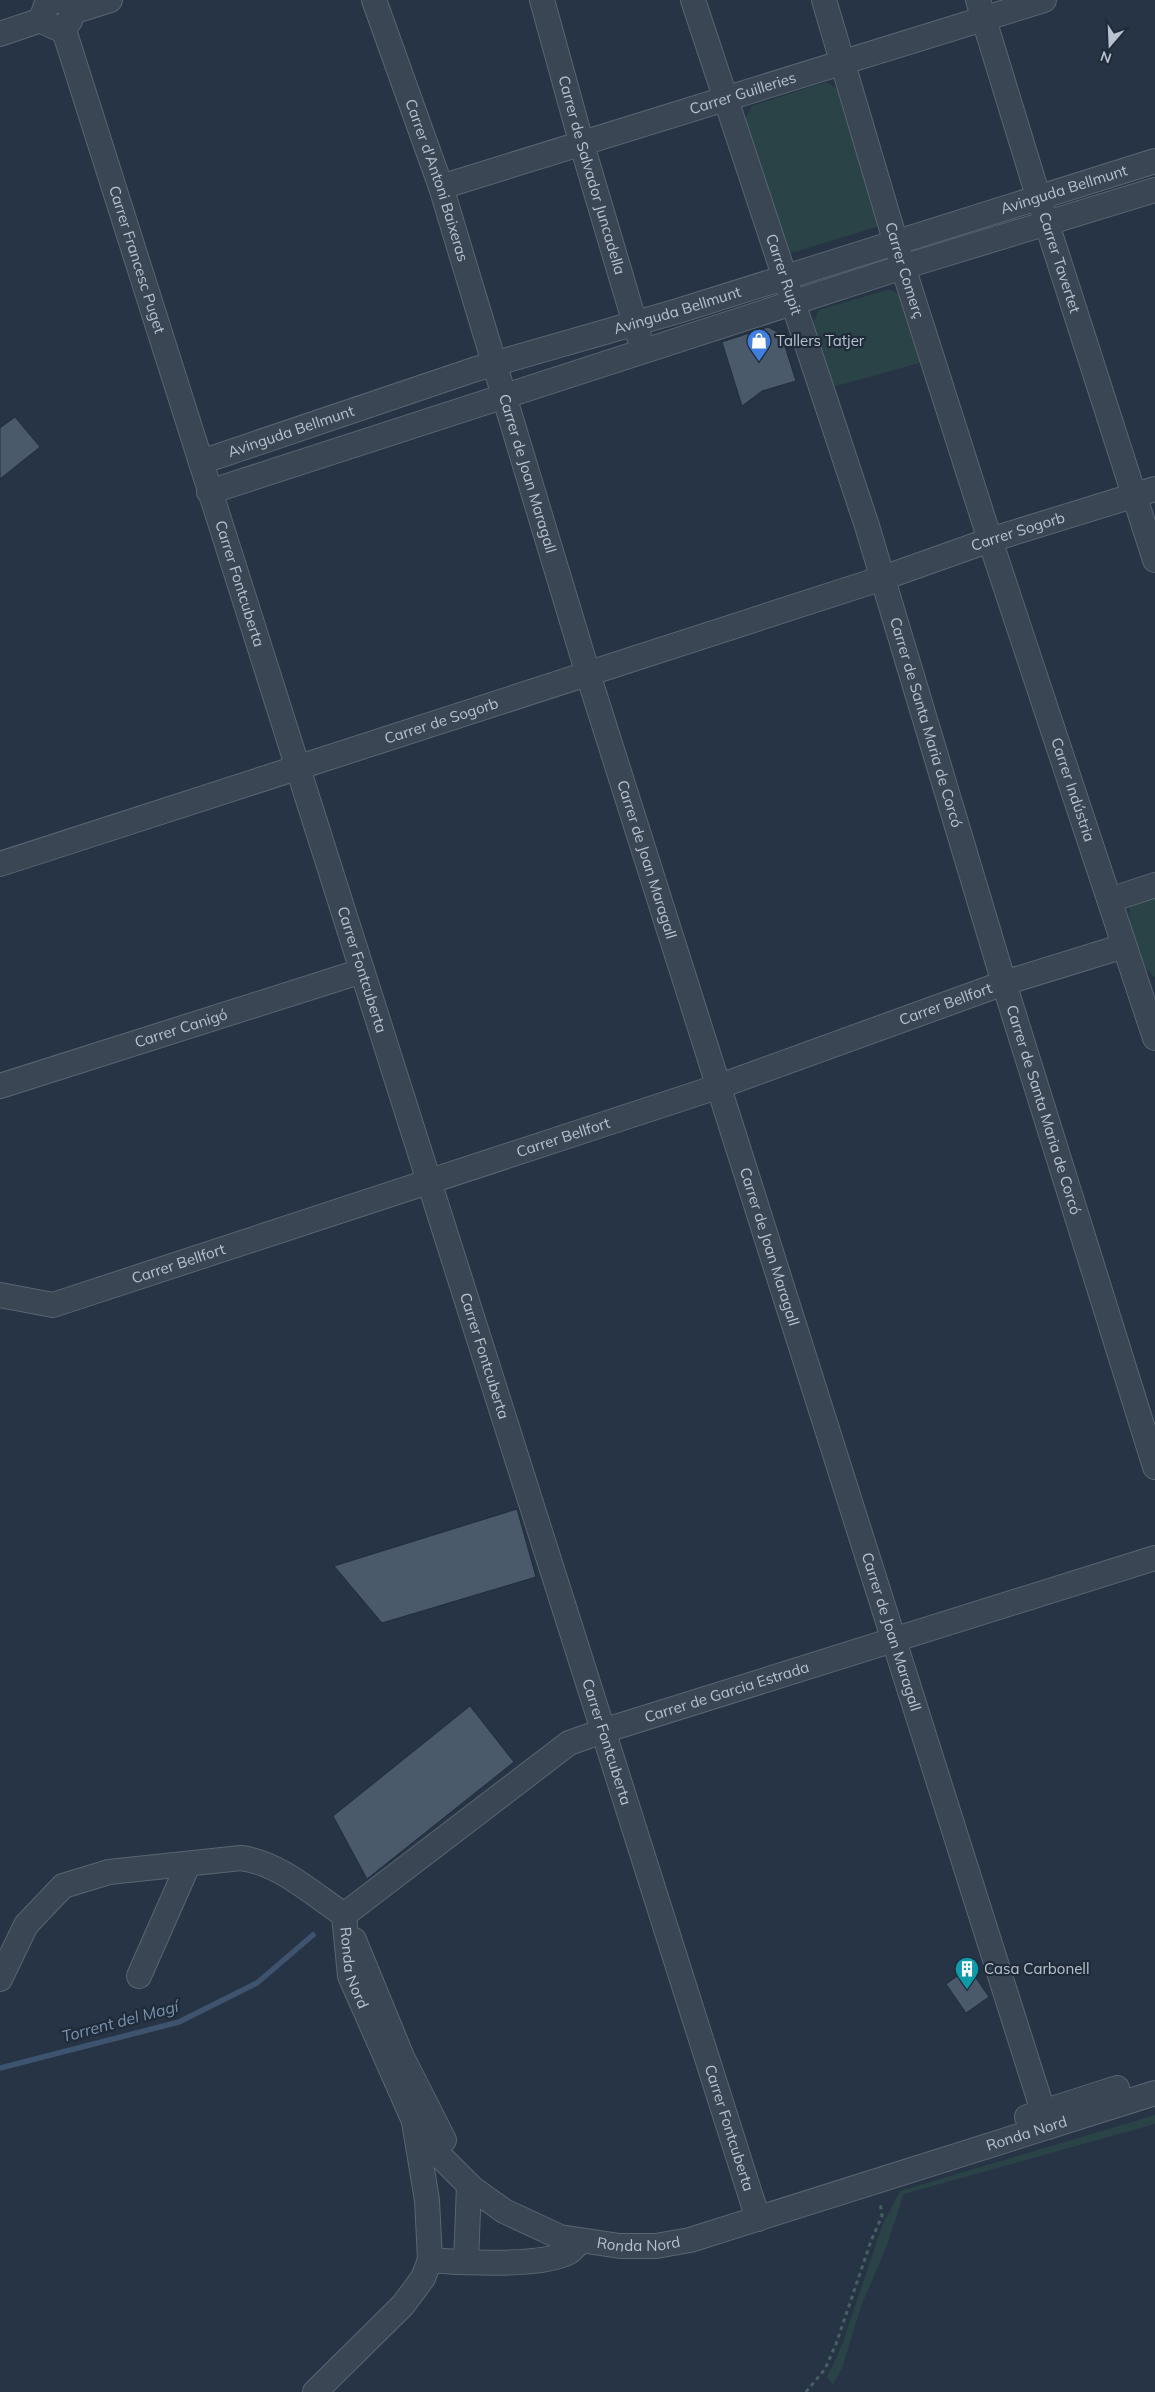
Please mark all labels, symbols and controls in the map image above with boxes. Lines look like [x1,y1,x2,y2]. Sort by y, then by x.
north arrow [1085,20,1135,70]
text: N [1098,47,1114,68]
street label: Carrer Guilleries [687,67,798,118]
street label: Carrer de Salvador Juncadella [554,73,630,277]
street label: Carrer d'Antoni Baixeras [401,96,473,264]
street label: Avinguda Bellmunt [998,160,1130,218]
street label: Carrer Francesc Puget [105,183,170,336]
street label: Carrer Tavertet [1035,210,1085,315]
street label: Carrer Comerç [881,220,929,321]
street label: Carrer Rupit [762,231,806,317]
street label: Avinguda Bellmunt [611,282,743,338]
shop icon: Tallers Tatjer [746,328,772,362]
place label: Tallers Tatjer [776,331,865,350]
street label: Carrer de Joan Maragall [495,392,561,555]
street label: Avinguda Bellmunt [225,401,356,461]
street label: Carrer Sogorb [968,507,1067,555]
street label: Carrer Fontcuberta [211,518,269,649]
street label: Carrer de Santa Maria de Corcó [886,615,967,830]
street label: Carrer de Sogorb [382,693,501,748]
street label: Carrer Indústria [1047,735,1099,844]
street label: Carrer de Joan Maragall [613,778,681,941]
street label: Carrer Fontcuberta [333,904,391,1035]
street label: Carrer Bellfort [896,978,995,1029]
street label: Carrer de Santa Maria de Corcó [1002,1003,1086,1217]
street label: Carrer Canigó [132,1004,230,1052]
street label: Carrer Bellfort [514,1113,612,1161]
street label: Carrer de Joan Maragall [736,1165,804,1328]
street label: Carrer Bellfort [129,1239,228,1288]
street label: Carrer Fontcuberta [456,1290,514,1421]
street label: Carrer de Joan Maragall [858,1550,926,1713]
street label: Carrer de Garcia Estrada [642,1657,811,1726]
street label: Carrer Fontcuberta [578,1676,636,1807]
street label: Ronda Nord [336,1926,373,2011]
building icon: Casa Carbonell [954,1956,980,1990]
place label: Casa Carbonell [984,1959,1089,1978]
water label: Torrent del Magí [59,1995,183,2046]
street label: Carrer Fontcuberta [701,2062,759,2193]
street label: Ronda Nord [984,2111,1069,2155]
street label: Ronda Nord [596,2232,682,2256]

